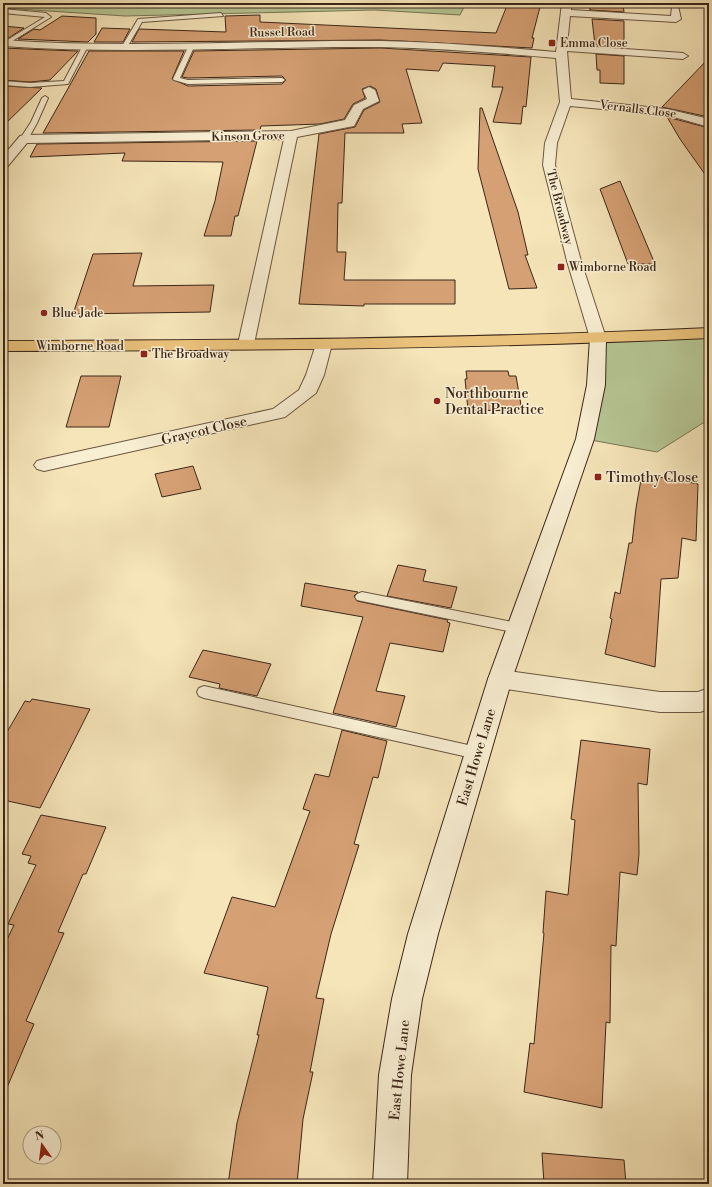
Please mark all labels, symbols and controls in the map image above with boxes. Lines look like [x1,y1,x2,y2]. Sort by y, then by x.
street label: Russel Road [249,24,315,41]
place label: Emma Close [560,36,628,51]
marker: Emma Close [547,38,557,48]
street label: Vernalls Close [598,97,677,122]
street label: Kinson Grove [211,128,285,145]
street label: The Broadway [543,168,576,247]
place label: Wimborne Road [568,260,657,275]
marker: Wimborne Road [556,262,566,272]
place label: Blue Jade [51,306,103,321]
marker: Blue Jade [39,308,49,318]
street label: Wimborne Road [35,339,124,354]
place label: The Broadway [152,347,229,362]
marker: The Broadway [139,349,149,359]
place label: Northbourne Dental Practice [445,385,544,419]
marker: Northbourne Dental Practice [432,396,442,406]
street label: Graycot Close [160,412,249,450]
place label: Timothy Close [606,469,698,487]
marker: Timothy Close [593,472,603,482]
street label: East Howe Lane [454,706,500,808]
street label: East Howe Lane [386,1019,414,1121]
north arrow [22,1125,62,1165]
text: N [34,1128,46,1144]

